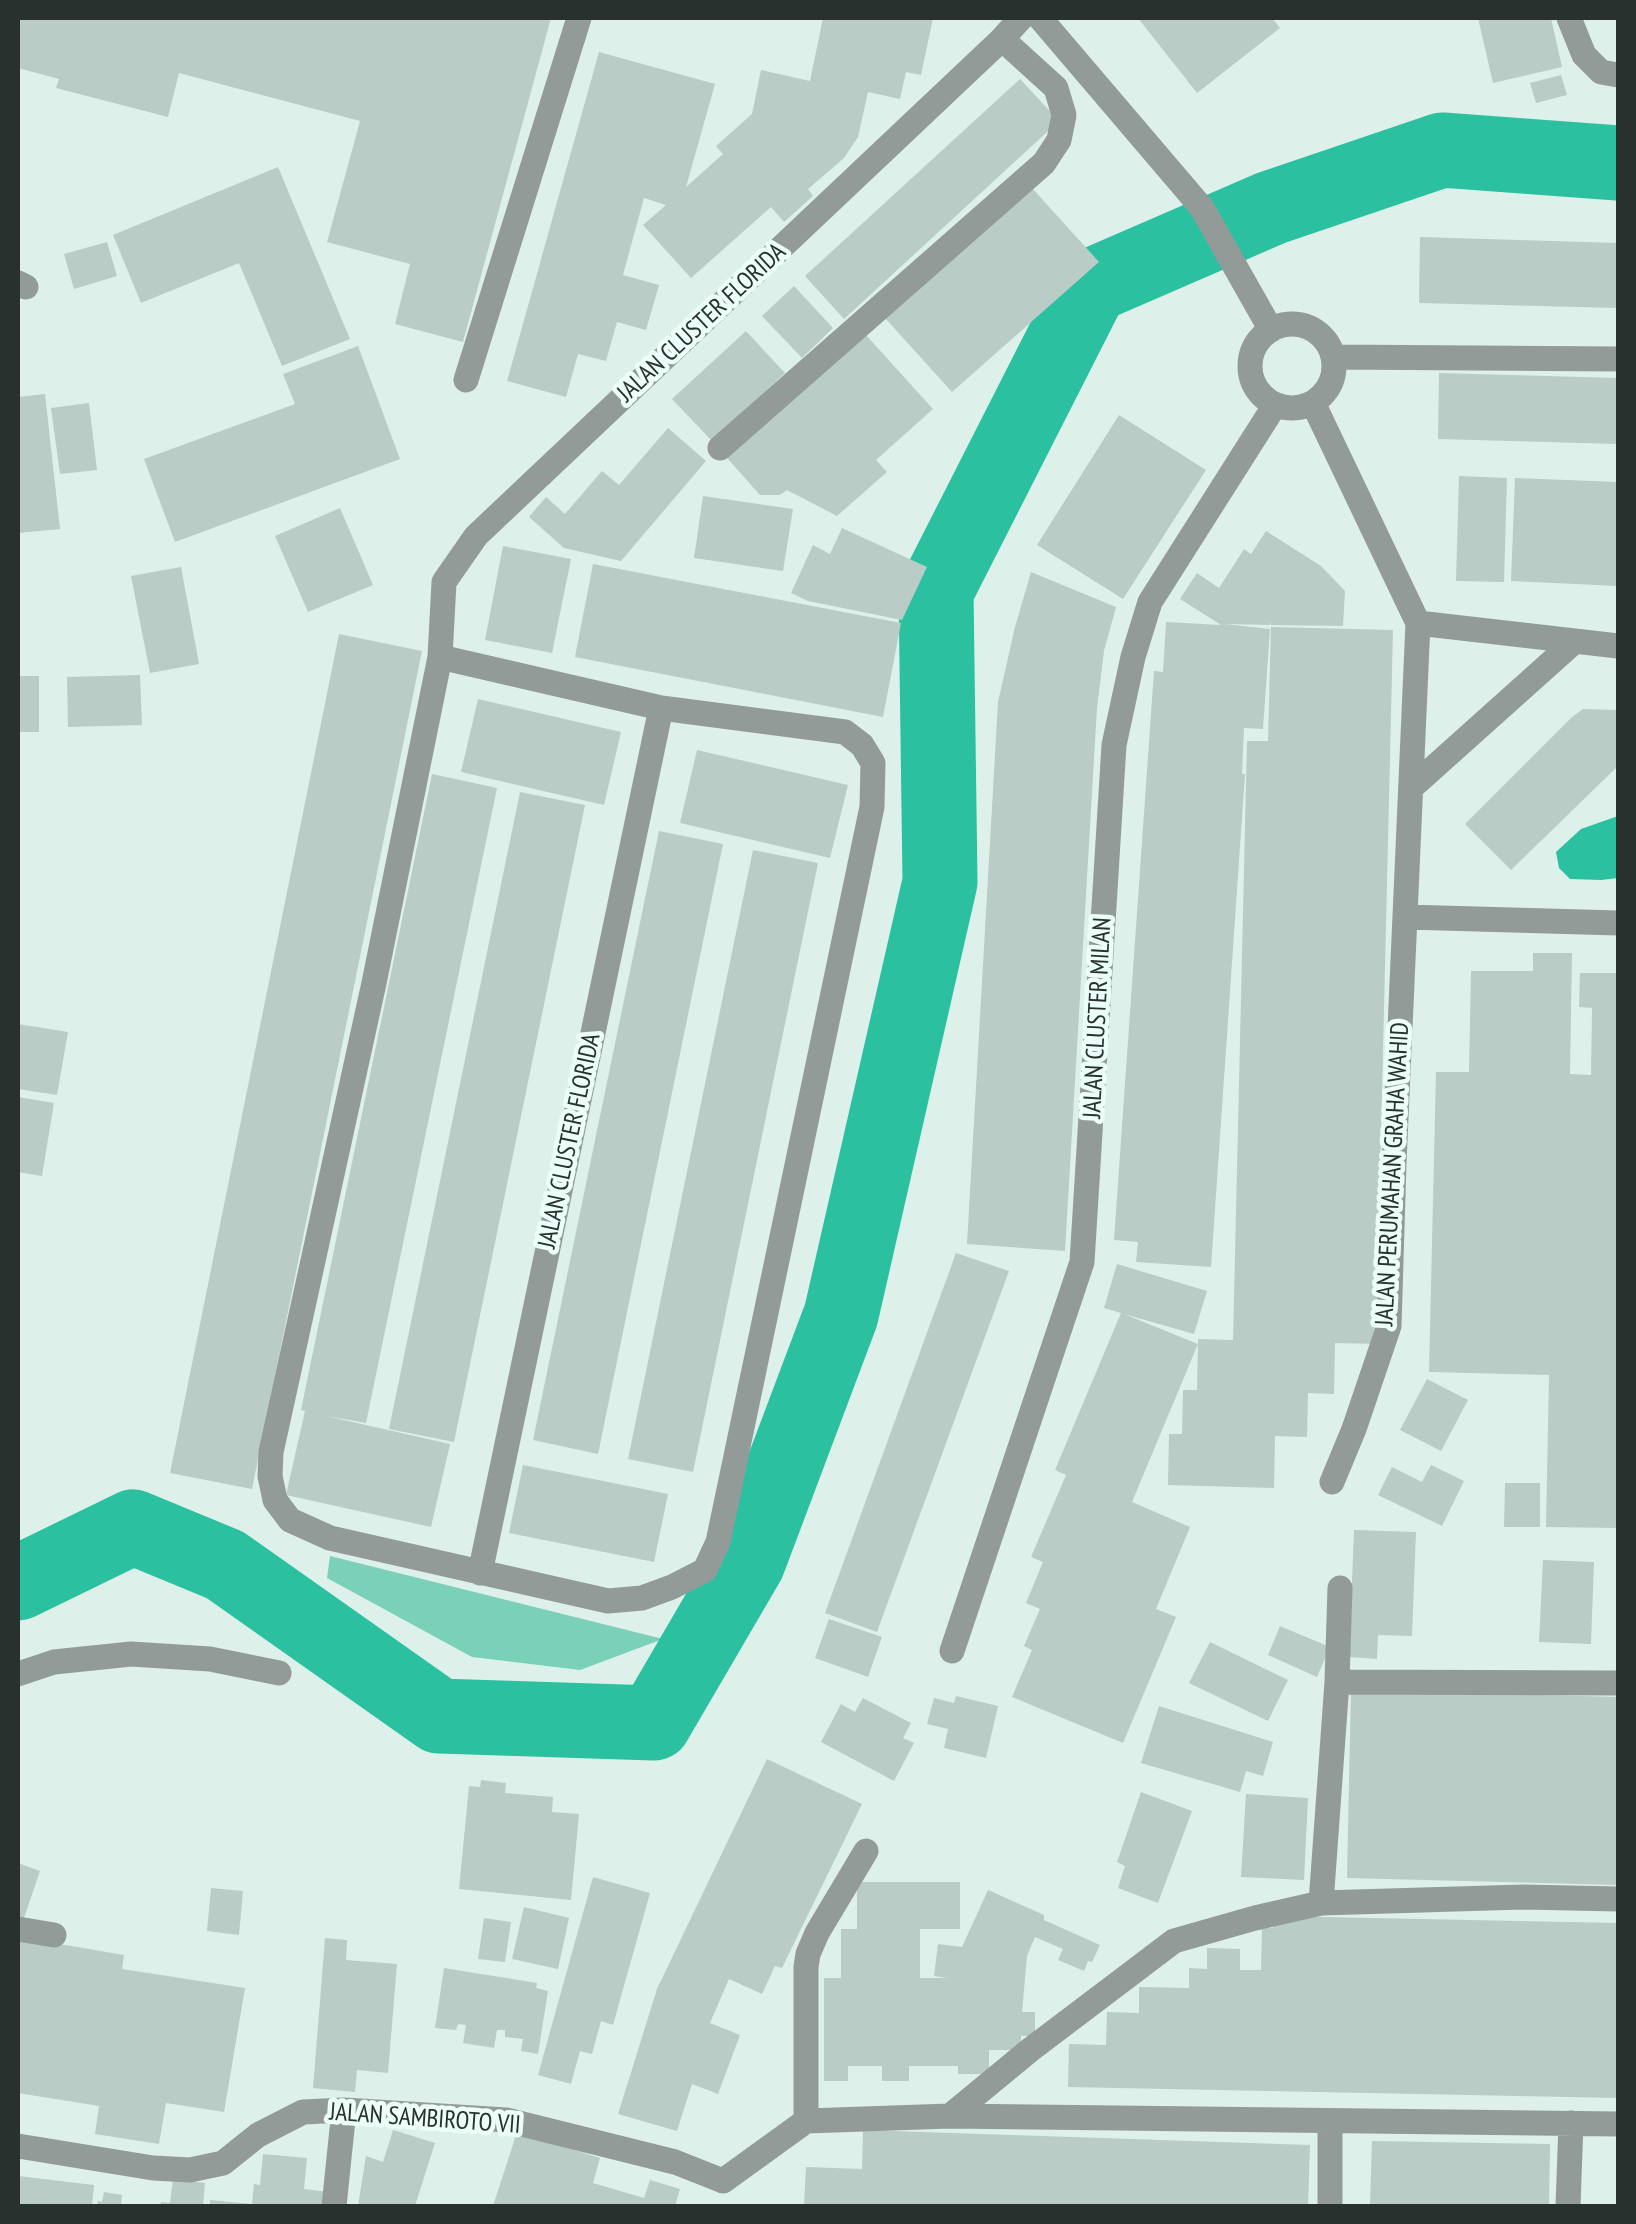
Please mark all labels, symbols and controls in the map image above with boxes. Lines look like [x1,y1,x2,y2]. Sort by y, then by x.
street label: JALAN CLUSTER FLORIDA [612,237,792,409]
street label: JALAN CLUSTER MILAN [1078,917,1118,1119]
street label: JALAN PERUMAHAN GRAHA WAHID [1370,1021,1416,1327]
street label: JALAN CLUSTER FLORIDA [533,1031,607,1251]
street label: JALAN SAMBIROTO VII [328,2097,522,2141]

